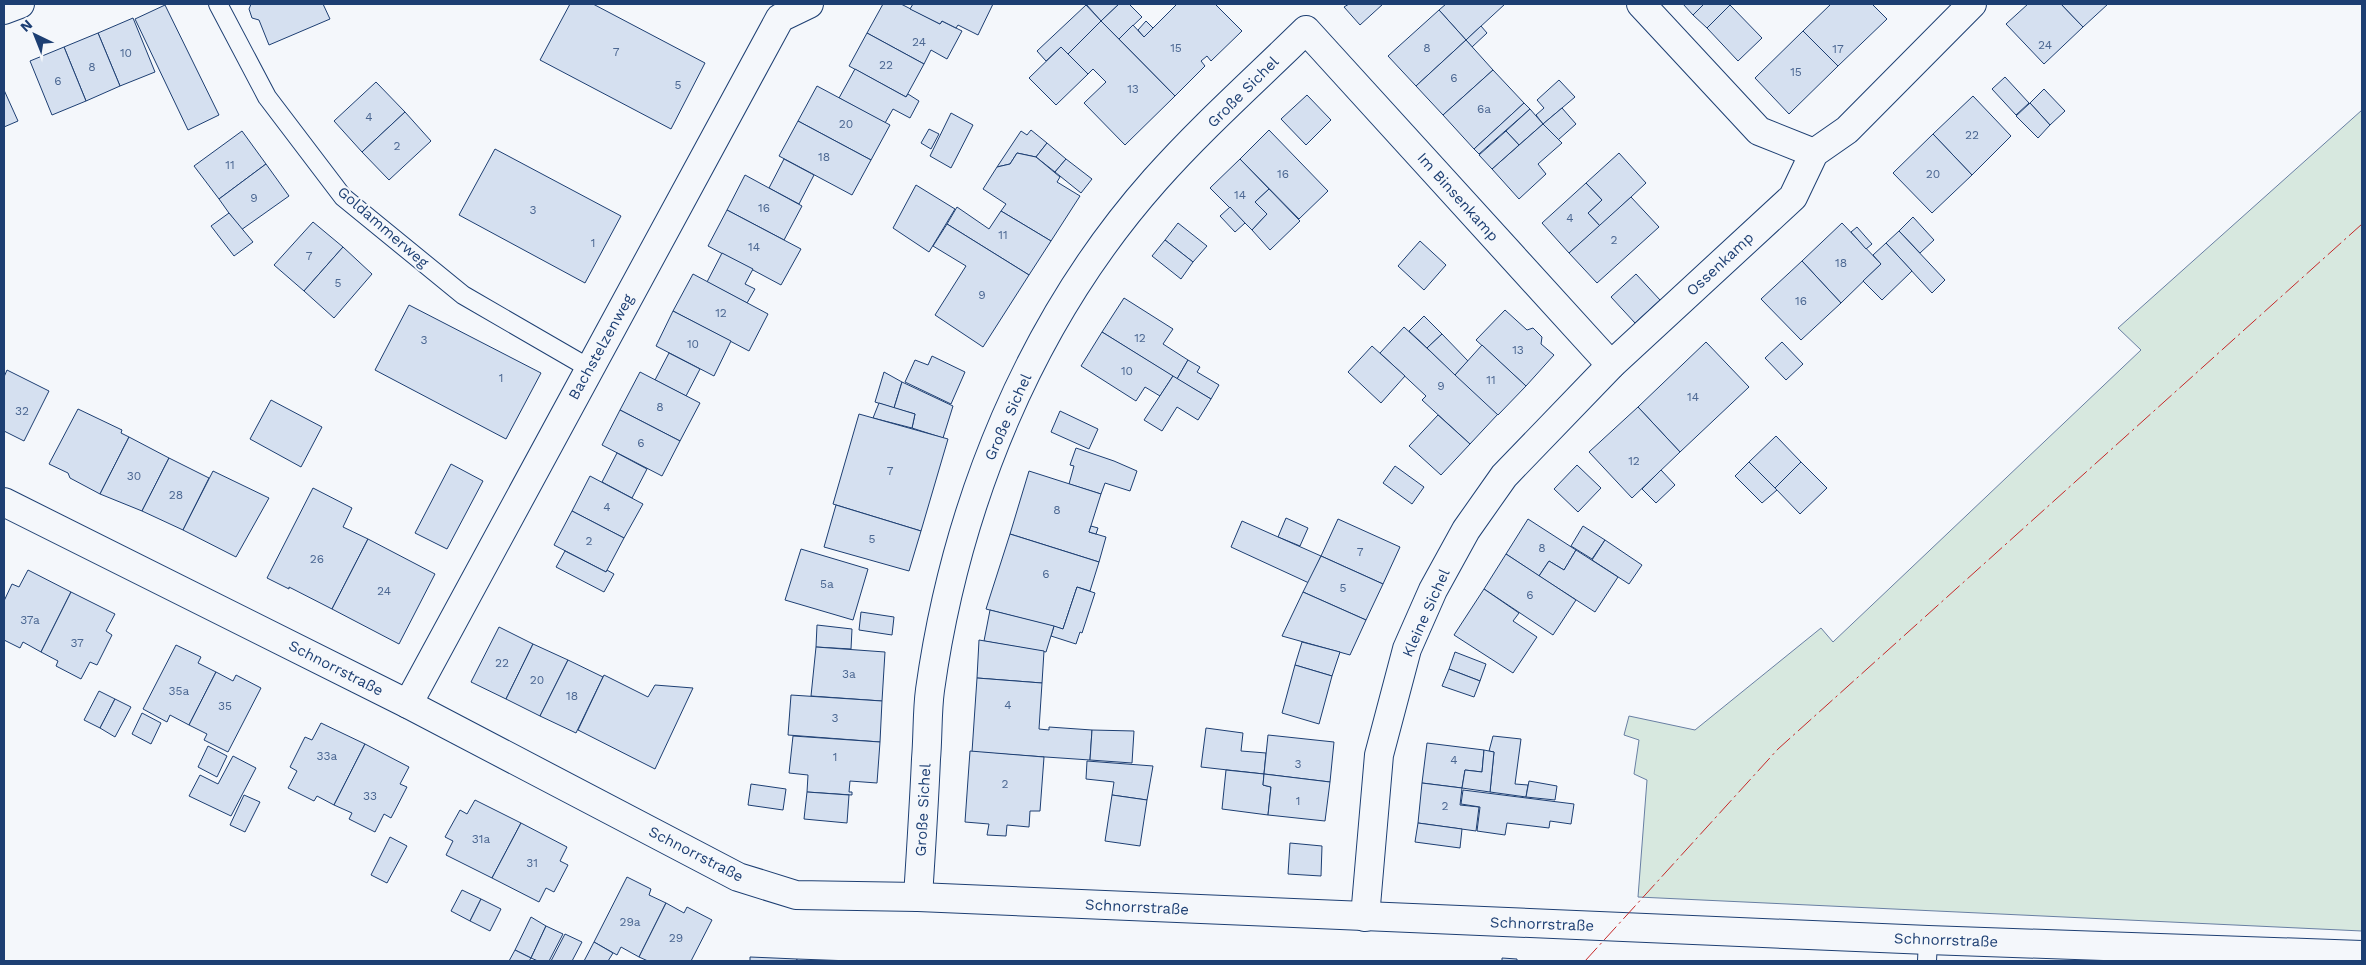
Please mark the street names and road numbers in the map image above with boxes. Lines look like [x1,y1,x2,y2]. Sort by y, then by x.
street label: Große Sichel [1204,52,1283,131]
street label: Im Binsenkamp [1413,149,1503,245]
street label: Goldammerweg [334,183,432,271]
street label: Ossenkamp [1683,228,1757,300]
street label: Bachstelzenweg [565,291,637,403]
street label: Große Sichel [981,370,1035,463]
street label: Kleine Sichel [1399,566,1454,660]
street label: Schnorrstraße [286,636,386,700]
street label: Große Sichel [912,763,934,857]
street label: Schnorrstraße [646,822,746,886]
street label: Schnorrstraße [1085,895,1189,919]
street label: Schnorrstraße [1490,913,1594,935]
street label: Schnorrstraße [1894,929,1998,951]

